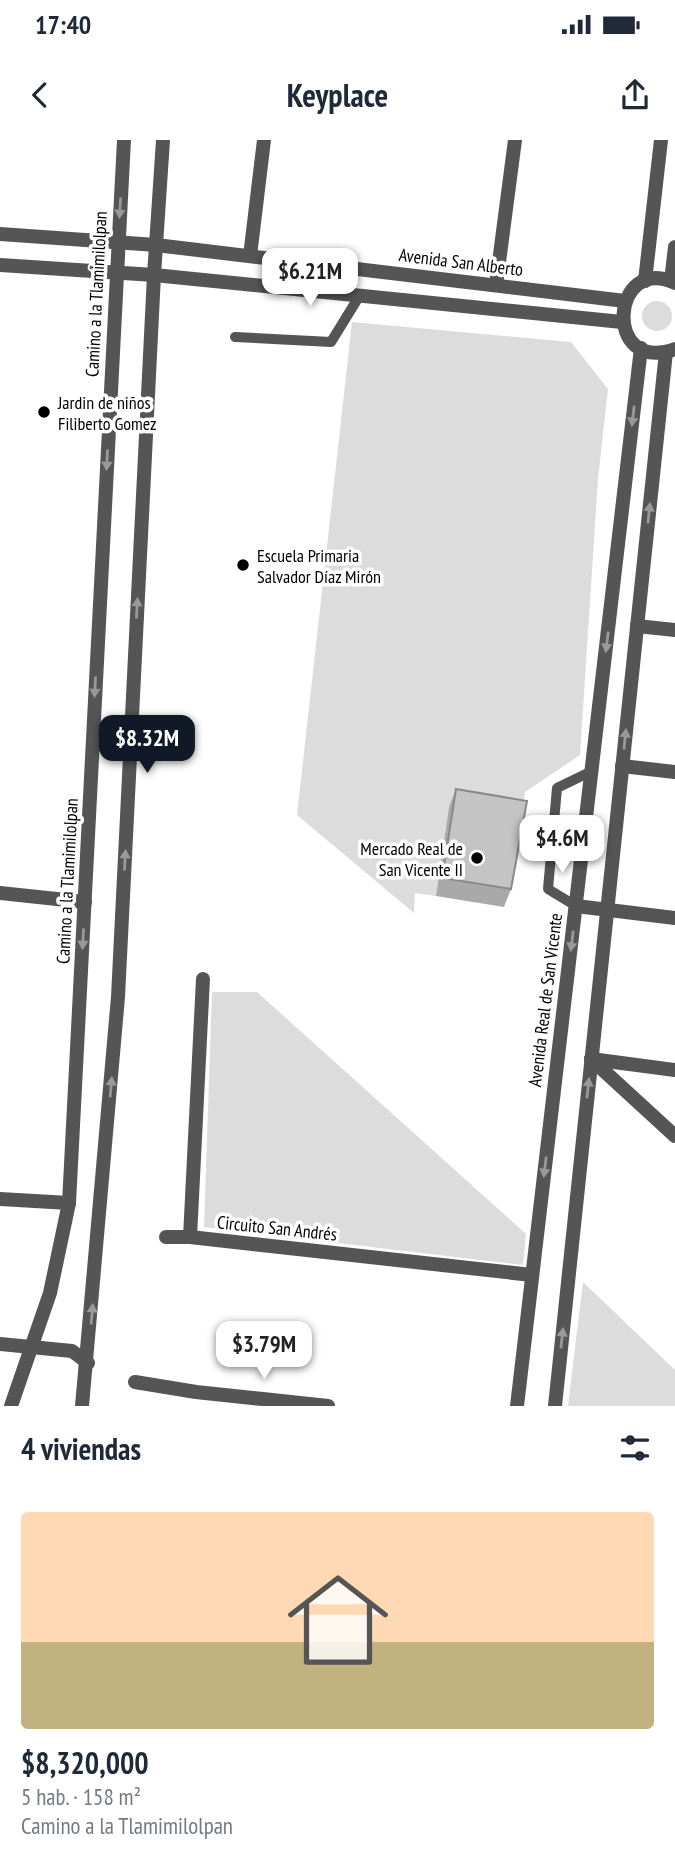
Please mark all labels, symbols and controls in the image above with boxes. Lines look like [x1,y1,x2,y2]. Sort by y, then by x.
text: 17:40 [35,8,91,41]
text: Keyplace [287,74,388,116]
icon: back [21,76,59,114]
icon: share [616,76,654,114]
one-way arrow [114,197,125,219]
street label: Camino a la Tlamimilolpan [80,211,112,377]
street label: Avenida San Alberto [398,243,525,281]
pin: $6.21M [253,248,367,308]
text: $6.21M [278,256,342,285]
place label: Jardin de niños Filiberto Gomez [57,391,157,435]
marker: Jardin de niños Filiberto Gomez [36,404,52,420]
one-way arrow [628,405,639,427]
one-way arrow [101,449,112,471]
one-way arrow [643,502,654,524]
place label: Escuela Primaria Salvador Díaz Mirón [257,544,381,588]
marker: Escuela Primaria Salvador Díaz Mirón [235,557,251,573]
one-way arrow [132,597,143,619]
one-way arrow [601,631,612,653]
one-way arrow [90,676,101,698]
pin: $8.32M [90,716,204,775]
text: $8.32M [115,723,179,752]
one-way arrow [620,728,631,750]
street label: Camino a la Tlamimilolpan [51,798,83,964]
pin: $4.6M [513,816,611,875]
text: $4.6M [535,823,589,852]
place label: Mercado Real de San Vicente II [360,837,463,881]
one-way arrow [120,849,131,871]
marker: Mercado Real de San Vicente II [469,850,485,866]
street label: Avenida Real de San Vicente [523,912,567,1088]
one-way arrow [77,928,88,950]
one-way arrow [566,930,577,952]
one-way arrow [106,1076,117,1098]
one-way arrow [583,1076,594,1098]
one-way arrow [539,1156,550,1178]
street label: Circuito San Andrés [216,1210,338,1246]
one-way arrow [87,1303,98,1325]
pin: $3.79M [207,1322,321,1381]
one-way arrow [557,1327,568,1349]
text: $3.79M [232,1329,296,1358]
text: 4 viviendas [21,1429,141,1468]
icon: filters [616,1429,654,1467]
icon: home [275,1557,401,1683]
text: $8,320,000 [21,1743,149,1782]
text: 5 hab. · 158 m² [21,1782,141,1811]
text: Camino a la Tlamimilolpan [21,1811,233,1840]

